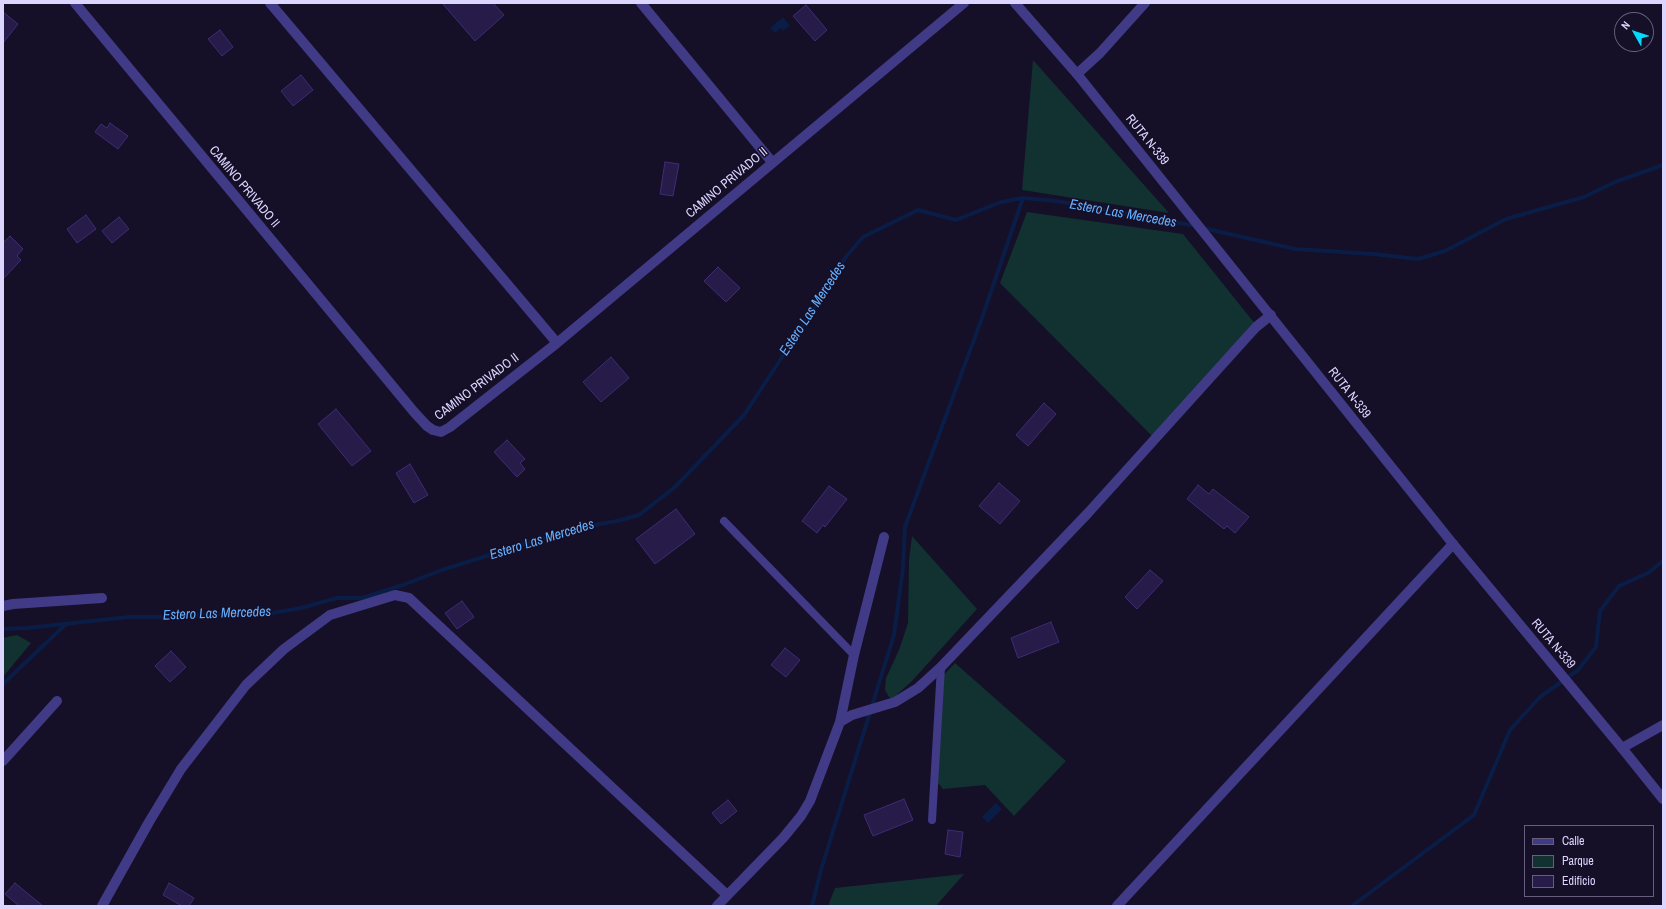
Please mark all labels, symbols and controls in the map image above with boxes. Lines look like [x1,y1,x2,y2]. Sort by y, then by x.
north arrow [1614,12,1654,52]
text: N [1618,18,1633,32]
street label: RUTA N-339 [1122,112,1172,168]
street label: CAMINO PRIVADO II [205,143,283,231]
street label: CAMINO PRIVADO II [683,144,771,222]
water label: Estero Las Mercedes [1068,196,1178,232]
water label: Estero Las Mercedes [776,259,850,359]
street label: CAMINO PRIVADO II [432,350,522,424]
street label: RUTA N-339 [1324,364,1374,422]
water label: Estero Las Mercedes [488,516,596,564]
water label: Estero Las Mercedes [163,604,271,624]
street label: RUTA N-339 [1528,616,1578,672]
legend [1524,825,1654,897]
text: Calle [1562,833,1584,849]
text: Parque [1562,853,1594,869]
text: Edificio [1562,873,1595,889]

